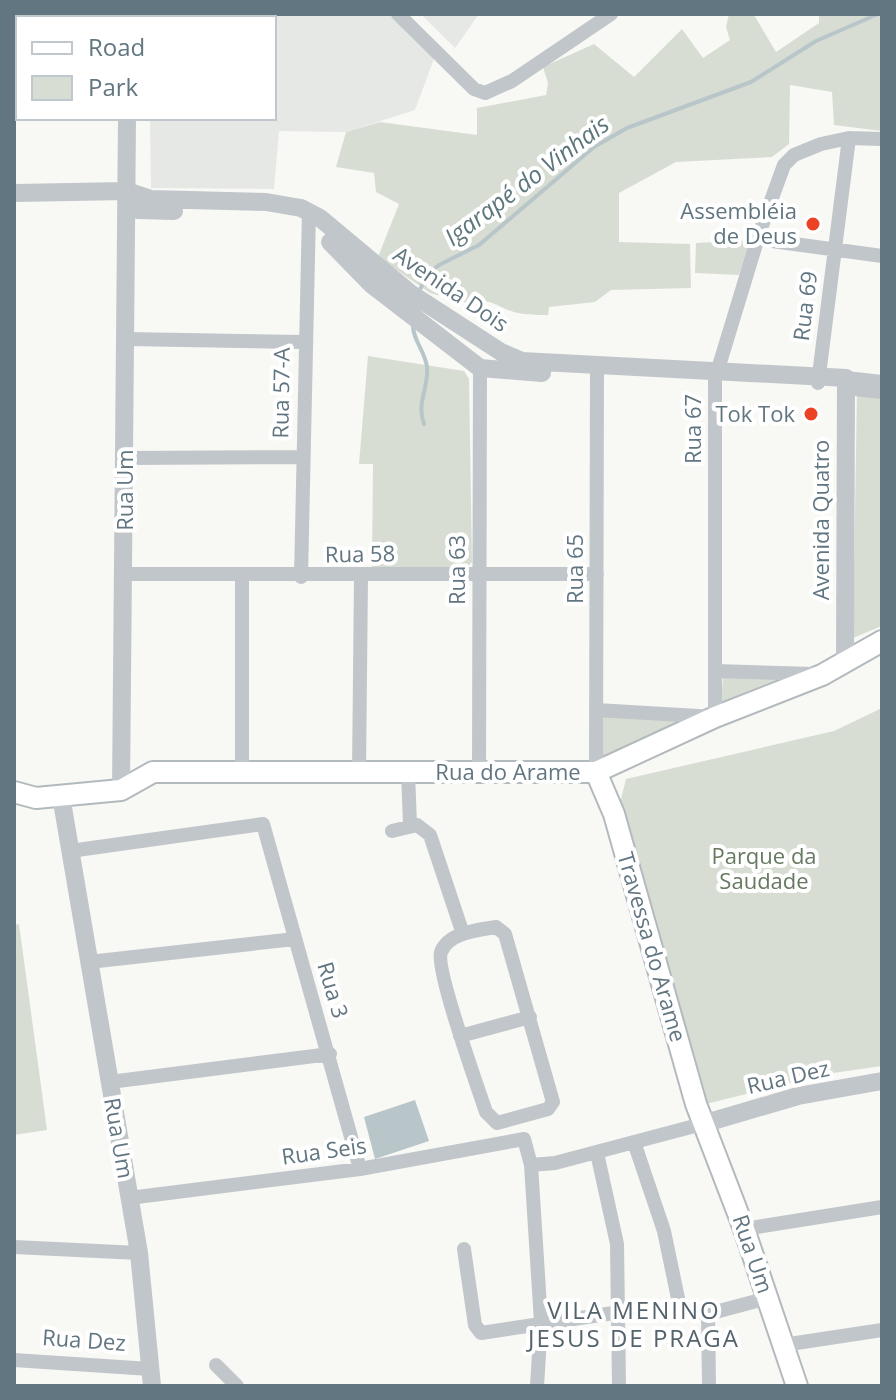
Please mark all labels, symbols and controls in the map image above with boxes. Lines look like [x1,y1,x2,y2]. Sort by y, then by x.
legend [16,16,276,120]
text: Road [88,30,145,63]
text: Park [88,70,139,103]
water label: Igarapé do Vinhais [437,107,615,253]
place label: Assembléia de Deus [680,195,797,250]
marker: Assembléia de Deus [804,215,822,233]
street label: Avenida Dois [388,239,515,338]
street label: Rua 69 [785,269,823,343]
street label: Rua 57-A [264,347,296,439]
street label: Rua 67 [677,394,707,464]
place label: Tok Tok [715,398,795,428]
marker: Tok Tok [802,405,820,423]
street label: Avenida Quatro [805,440,835,600]
street label: Rua Um [109,449,139,531]
street label: Rua 65 [559,534,589,604]
street label: Rua 63 [441,535,471,605]
street label: Rua 58 [325,537,395,569]
street label: Rua do Arame [435,756,581,786]
park label: Parque da Saudade [711,840,817,895]
street label: Travessa do Arame [612,848,694,1045]
street label: Rua 3 [311,958,357,1022]
street label: Rua Dez [744,1052,832,1100]
street label: Rua Um [98,1095,142,1181]
street label: Rua Seis [279,1129,368,1171]
street label: Rua Um [727,1210,781,1297]
district label: VILA MENINO JESUS DE PRAGA [526,1293,740,1354]
street label: Rua Dez [41,1321,127,1357]

